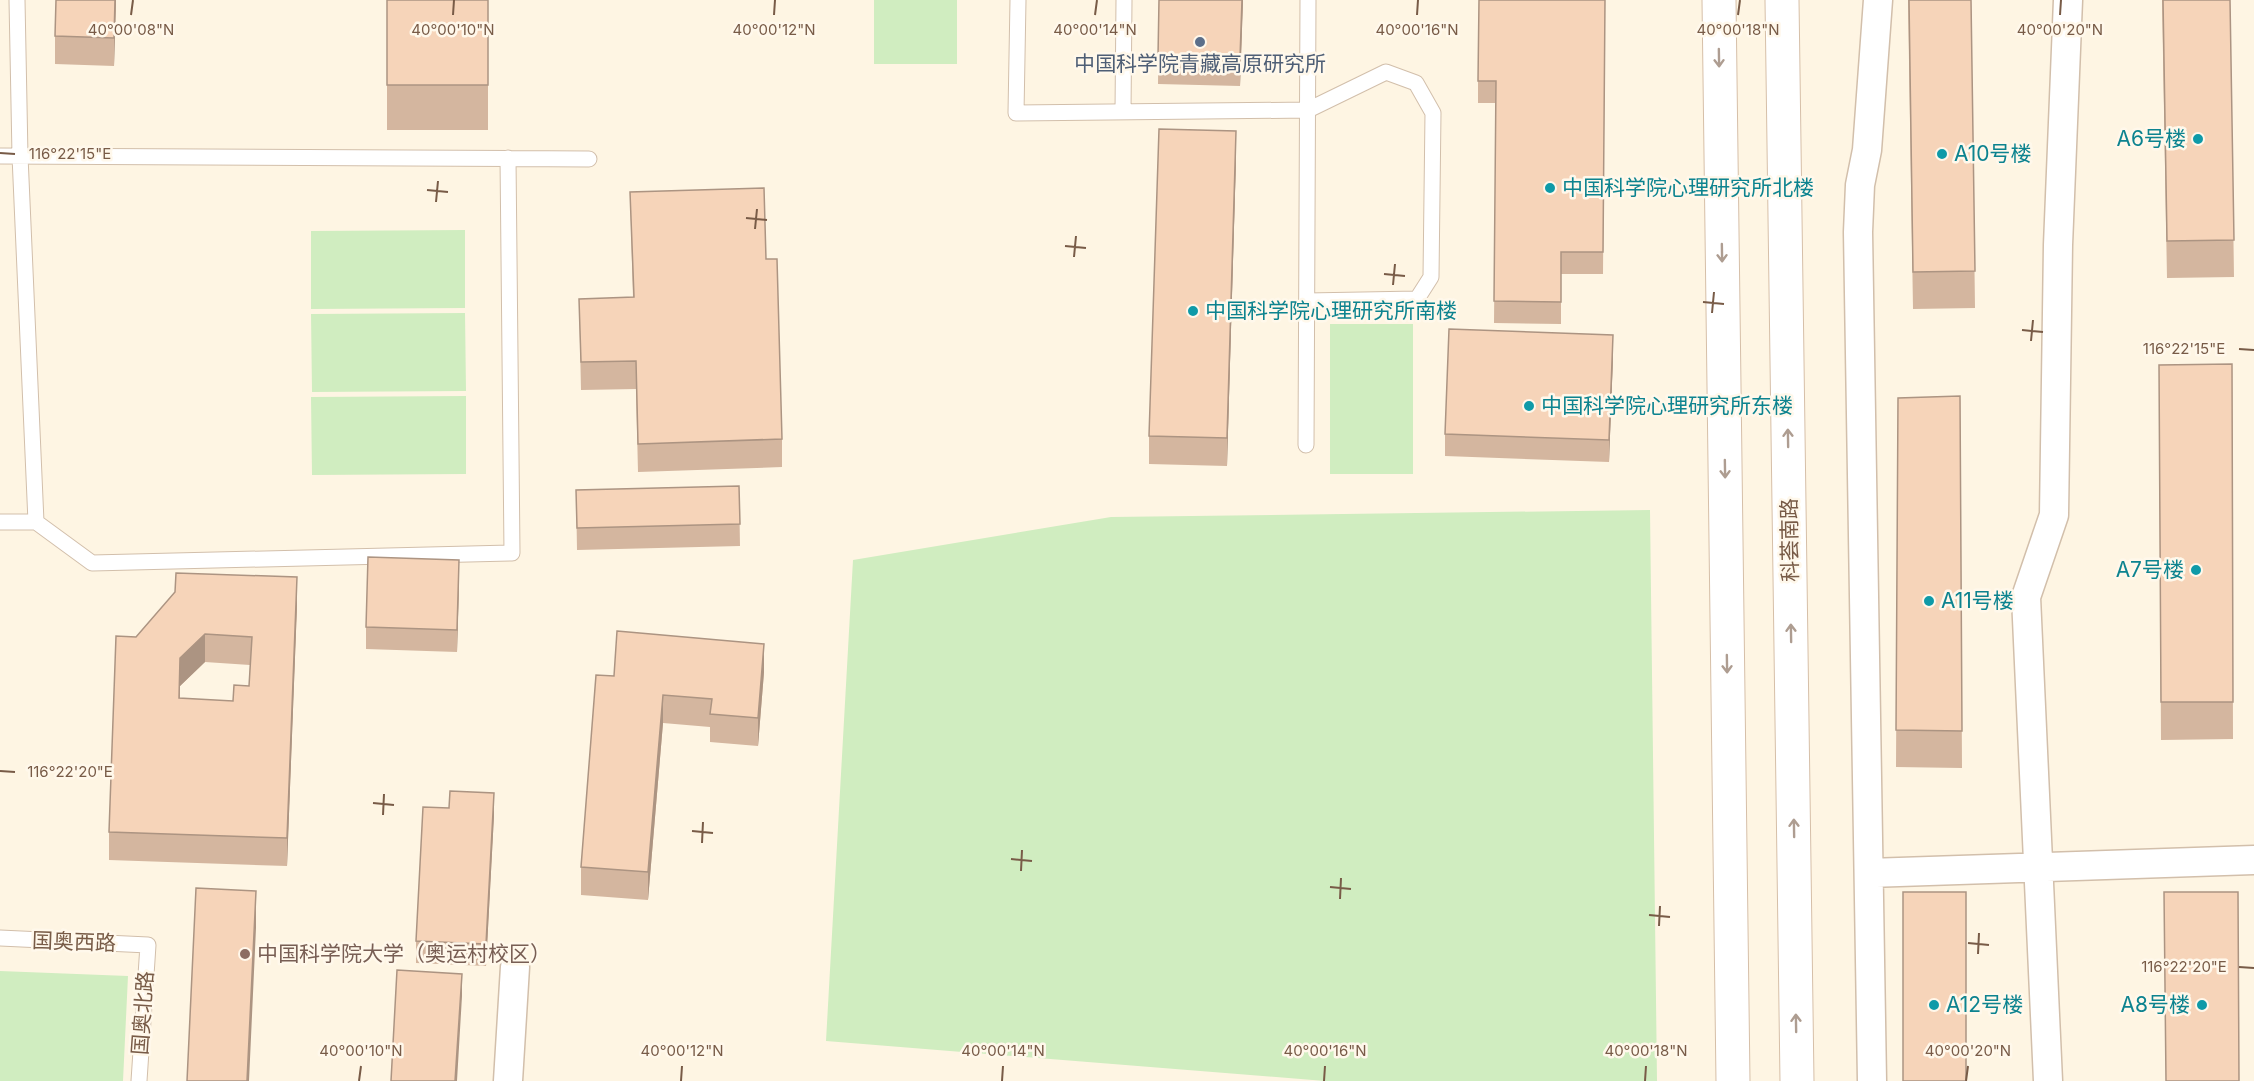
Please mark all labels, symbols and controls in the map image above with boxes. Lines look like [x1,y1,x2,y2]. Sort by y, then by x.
text: 40°00'08"N [88,20,174,39]
text: 40°00'10"N [411,20,495,39]
text: 40°00'12"N [733,20,815,39]
text: 40°00'14"N [1053,20,1137,39]
text: 40°00'16"N [1375,20,1459,39]
text: 40°00'18"N [1696,20,1780,39]
text: 40°00'20"N [2017,20,2103,39]
marker: 中国科学院青藏高原研究所 [1193,35,1207,49]
one-way arrow [1714,48,1725,68]
place label: 中国科学院青藏高原研究所 [1074,51,1326,76]
place label: A6号楼 [2116,126,2186,151]
marker: A6号楼 [2191,132,2205,146]
place label: A10号楼 [1954,141,2032,166]
text: 116°22'15"E [29,144,111,163]
marker: A10号楼 [1935,147,1949,161]
place label: 中国科学院心理研究所北楼 [1562,175,1814,200]
marker: 中国科学院心理研究所北楼 [1543,181,1557,195]
one-way arrow [1716,243,1728,263]
place label: 中国科学院心理研究所南楼 [1205,298,1457,323]
marker: 中国科学院心理研究所南楼 [1186,304,1200,318]
text: 116°22'15"E [2143,339,2225,358]
place label: 中国科学院心理研究所东楼 [1541,393,1793,418]
marker: 中国科学院心理研究所东楼 [1522,399,1536,413]
one-way arrow [1782,428,1794,448]
one-way arrow [1719,459,1731,479]
street label: 科荟南路 [1776,498,1803,582]
place label: A7号楼 [2116,557,2184,582]
marker: A7号楼 [2189,563,2203,577]
place label: A11号楼 [1941,588,2014,613]
marker: A11号楼 [1922,594,1936,608]
one-way arrow [1785,623,1797,643]
one-way arrow [1721,654,1733,674]
text: 116°22'20"E [27,762,113,781]
one-way arrow [1788,818,1799,838]
street label: 国奥西路 [32,928,116,955]
place label: 中国科学院大学（奥运村校区） [257,941,551,966]
marker: 中国科学院大学（奥运村校区） [238,947,252,961]
text: 116°22'20"E [2141,957,2227,976]
street label: 国奥北路 [127,970,158,1056]
place label: A12号楼 [1946,992,2023,1017]
place label: A8号楼 [2121,992,2190,1017]
marker: A12号楼 [1927,998,1941,1012]
marker: A8号楼 [2195,998,2209,1012]
one-way arrow [1790,1013,1802,1033]
text: 40°00'10"N [319,1041,403,1060]
text: 40°00'12"N [641,1041,723,1060]
text: 40°00'14"N [961,1041,1045,1060]
text: 40°00'16"N [1283,1041,1367,1060]
text: 40°00'18"N [1604,1041,1688,1060]
text: 40°00'20"N [1925,1041,2011,1060]

